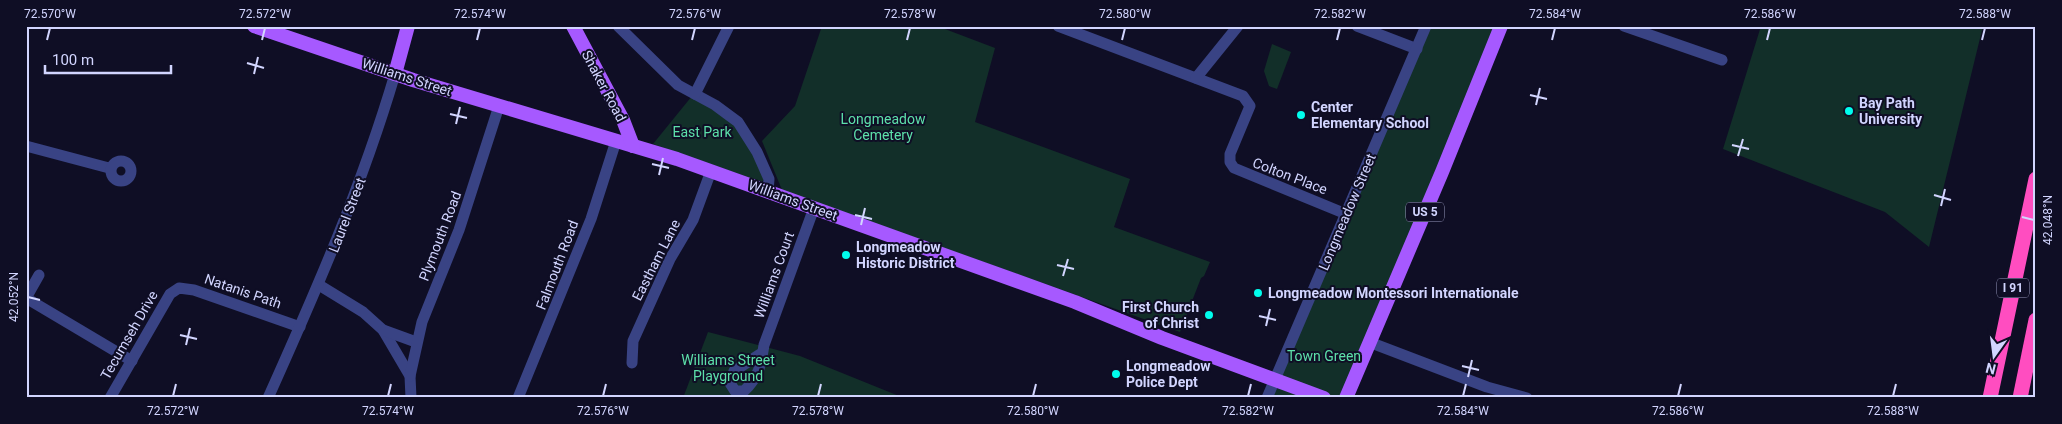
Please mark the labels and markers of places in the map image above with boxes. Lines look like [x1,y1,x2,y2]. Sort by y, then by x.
place label: Bay Path University [1859,95,1923,127]
place label: Center Elementary School [1311,99,1429,131]
marker: Bay Path University [1843,105,1855,117]
marker: Center Elementary School [1295,109,1307,121]
place label: Longmeadow Historic District [856,239,955,271]
marker: Longmeadow Historic District [840,249,852,261]
place label: Longmeadow Montessori Internationale [1268,285,1519,301]
marker: Longmeadow Montessori Internationale [1252,287,1264,299]
place label: First Church of Christ [1122,299,1199,331]
marker: First Church of Christ [1203,309,1215,321]
place label: Longmeadow Police Dept [1126,358,1211,390]
marker: Longmeadow Police Dept [1110,368,1122,380]

